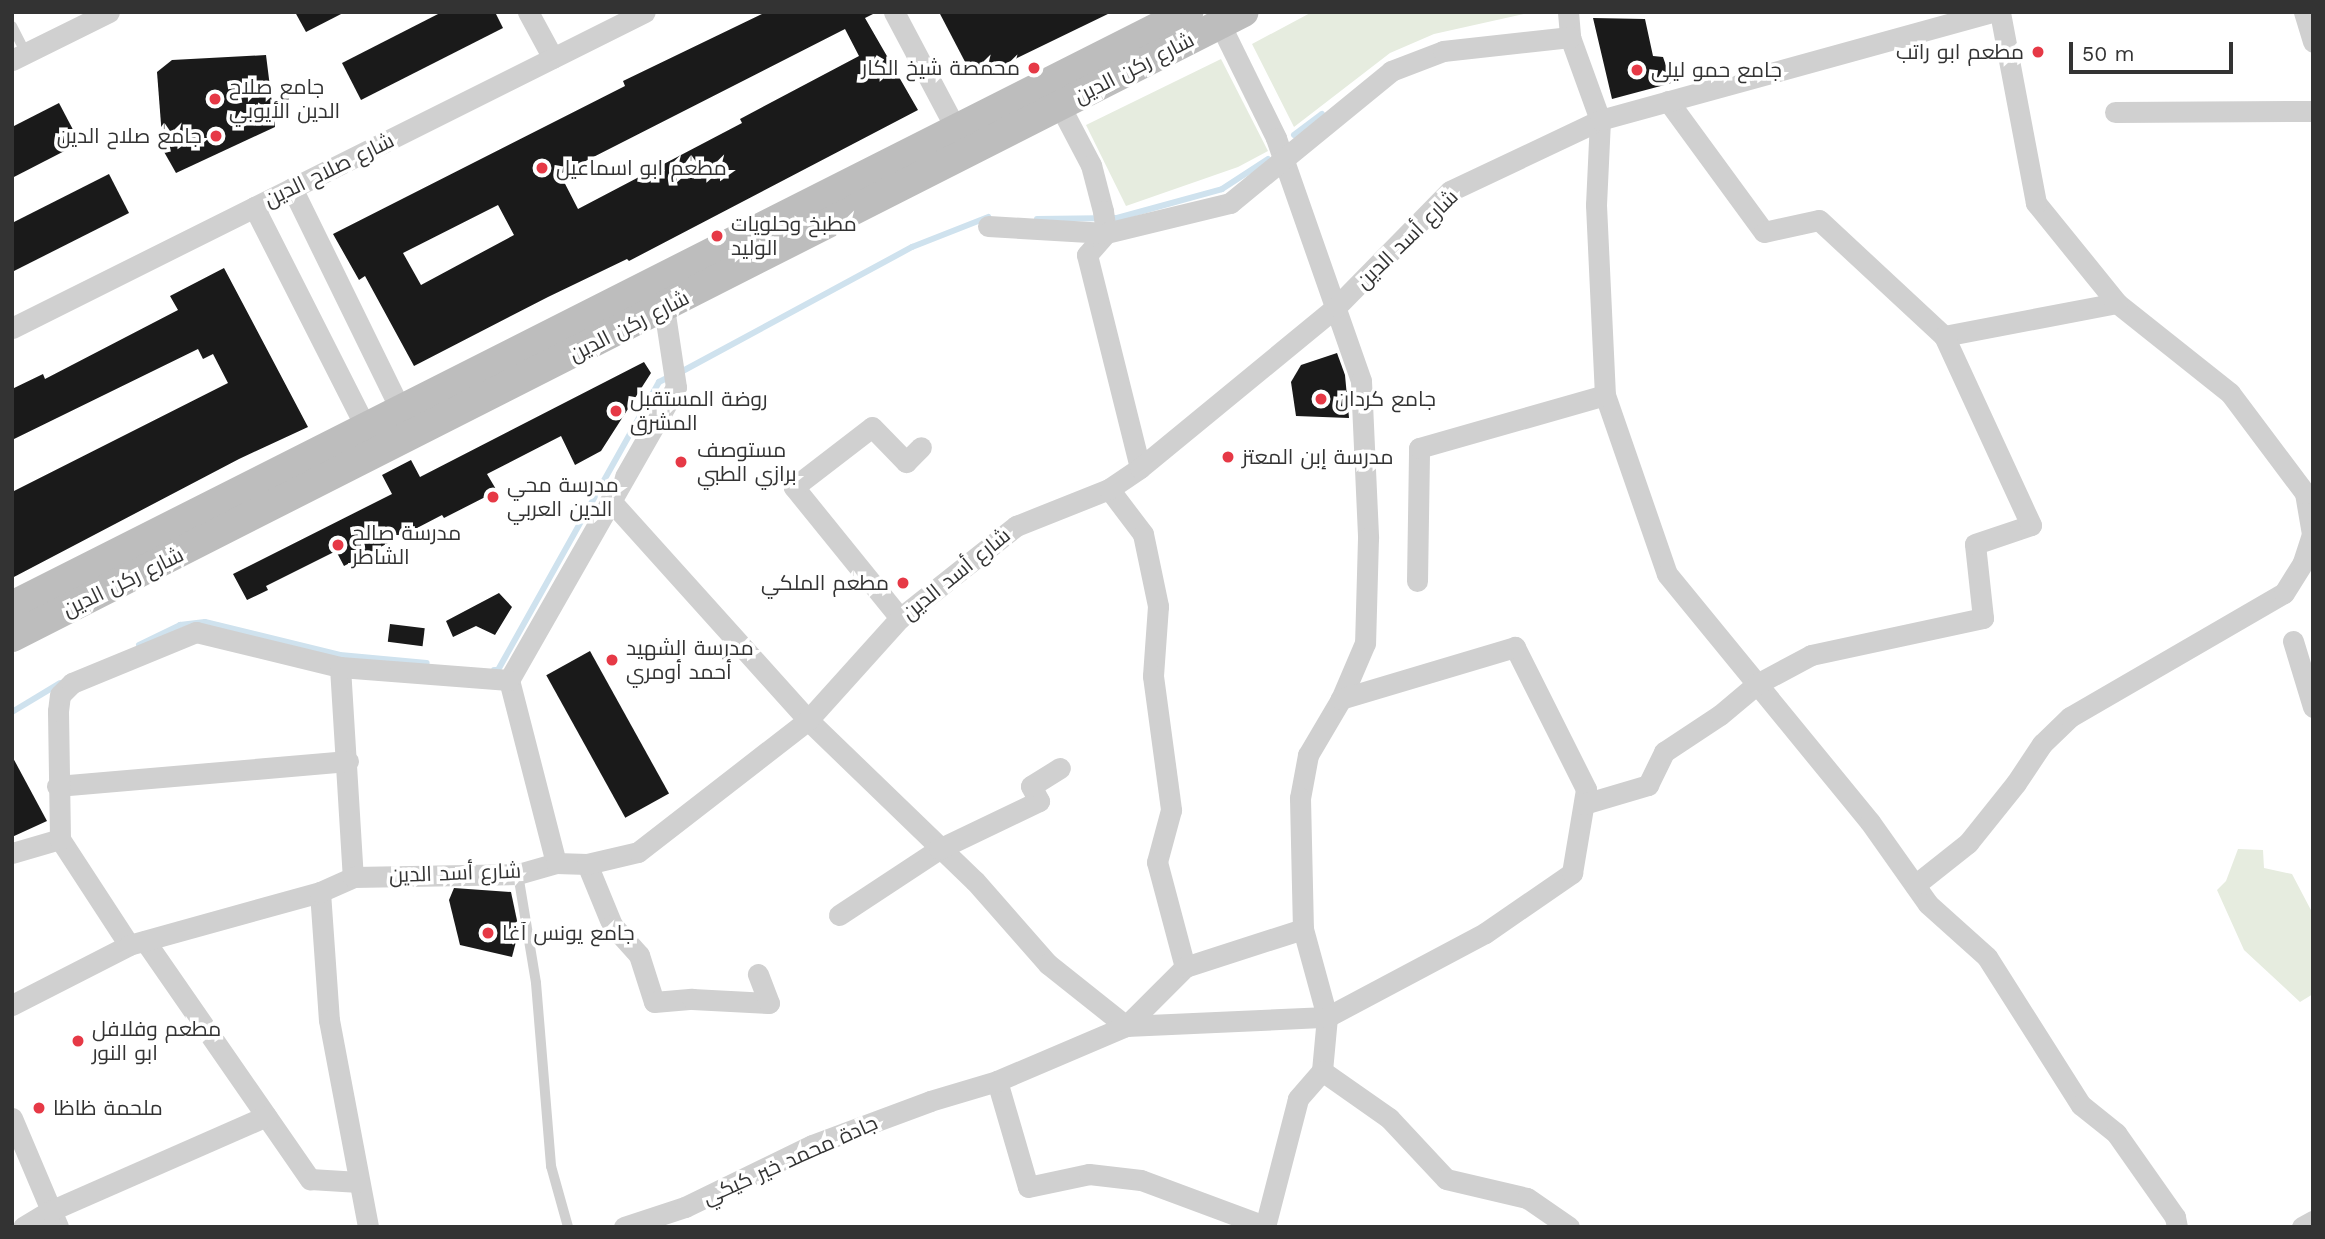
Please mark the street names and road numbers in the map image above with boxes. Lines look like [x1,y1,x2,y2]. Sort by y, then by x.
street label: شارع ركن الدين [1070,27,1198,109]
street label: شارع صلاح الدين [260,128,398,212]
street label: شارع أسد الدين [1351,184,1463,294]
street label: شارع ركن الدين [565,285,693,367]
street label: شارع أسد الدين [897,523,1015,625]
street label: شارع ركن الدين [58,542,188,622]
street label: شارع أسد الدين [389,858,521,888]
street label: جادة محمد خير كيكي [698,1110,882,1210]

